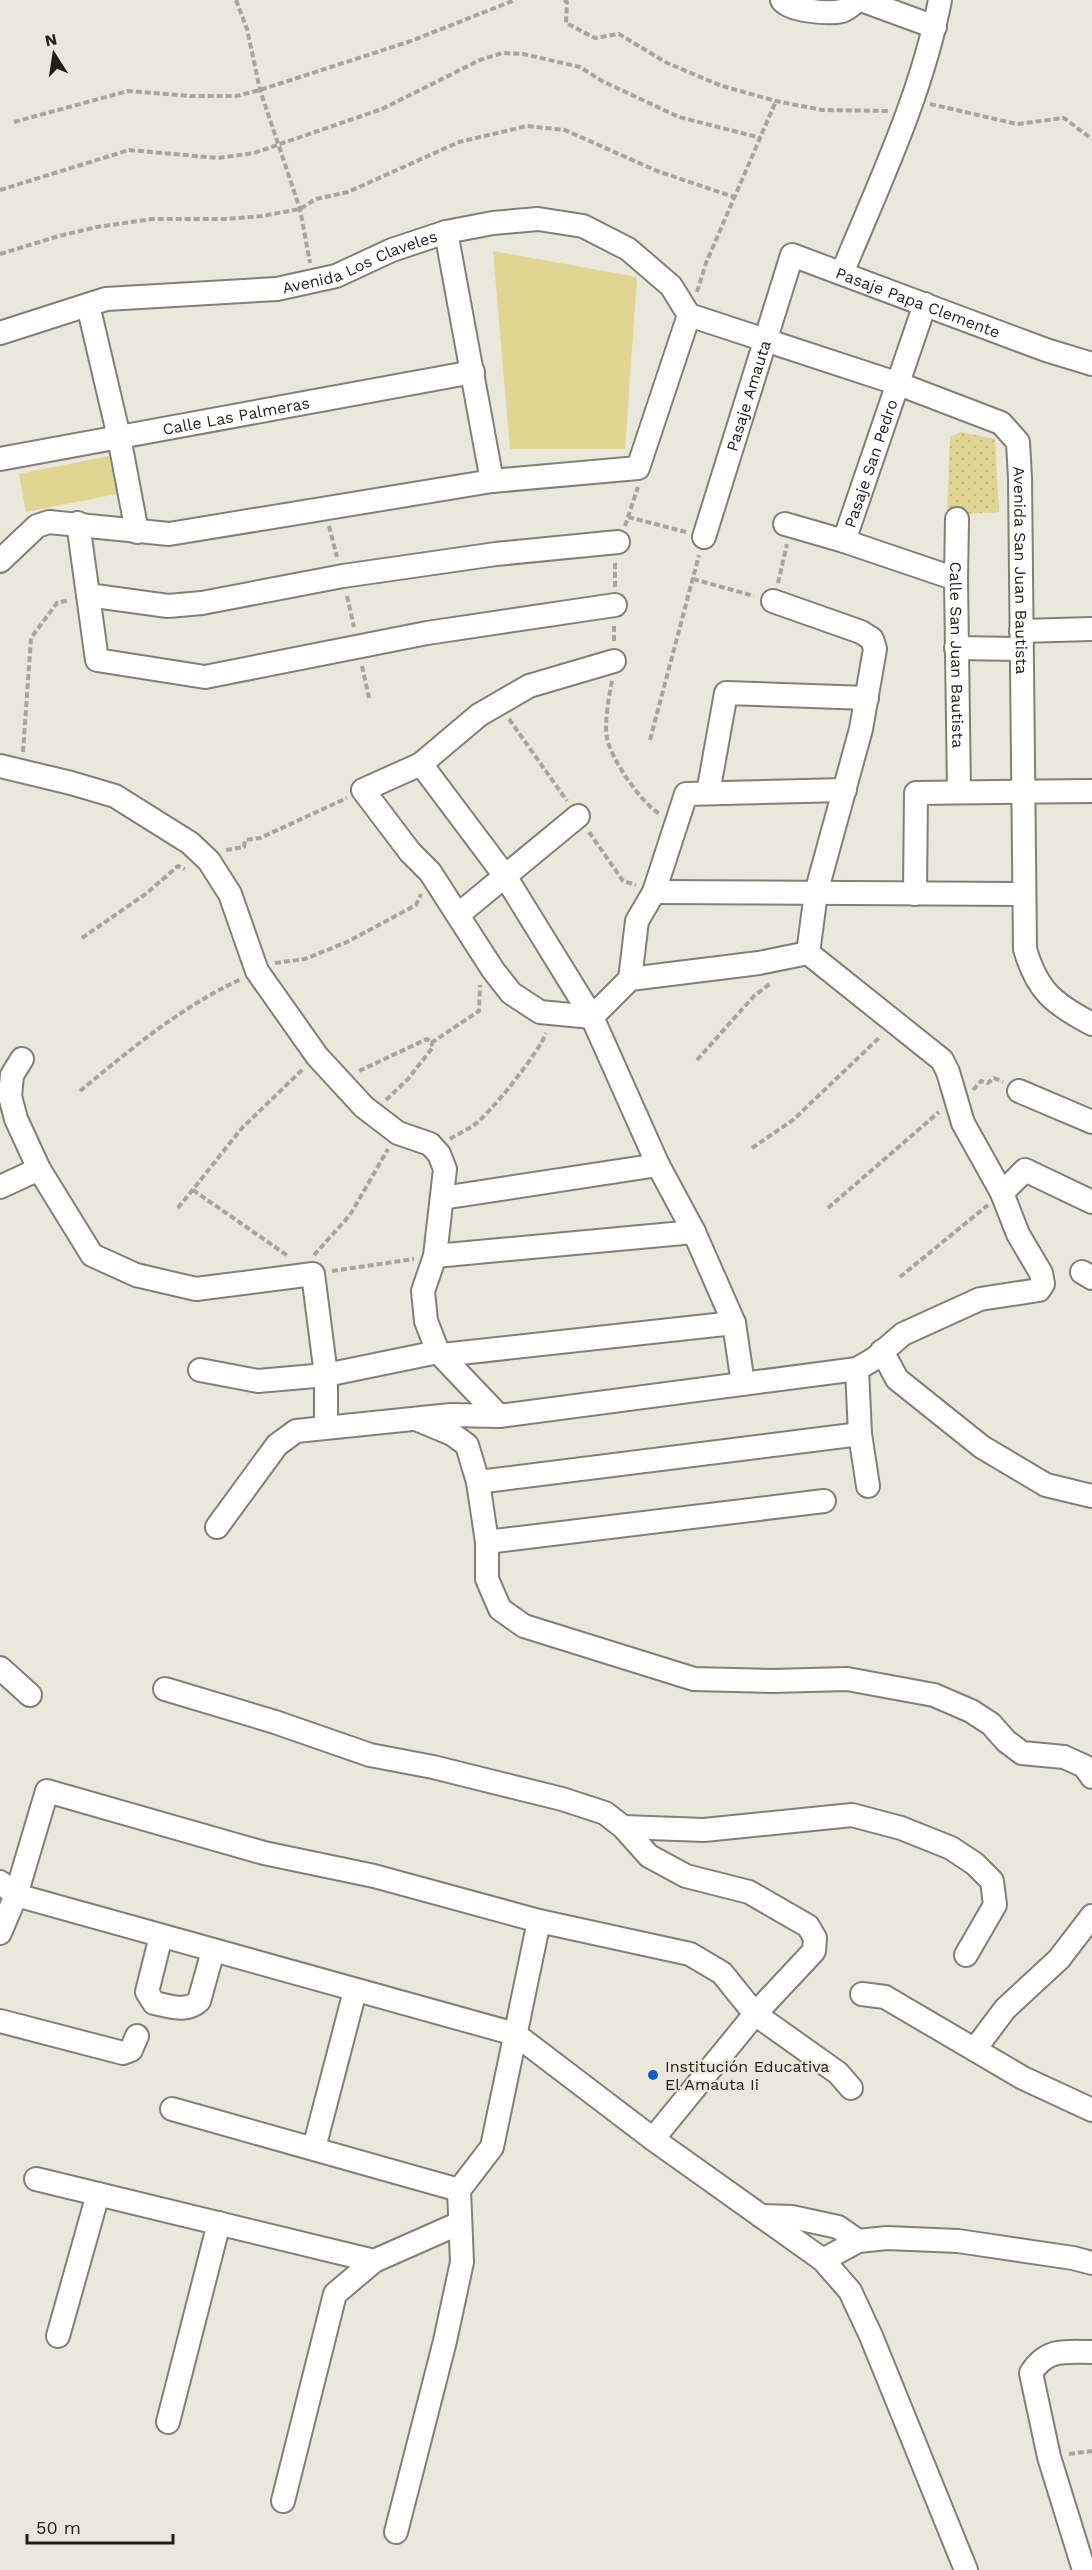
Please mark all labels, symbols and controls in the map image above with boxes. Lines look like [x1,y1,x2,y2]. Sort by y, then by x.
north arrow [24,24,84,84]
text: N [43,29,59,50]
street label: Avenida Los Claveles [280,226,440,297]
street label: Pasaje Papa Clemente [833,263,1003,341]
street label: Pasaje Amauta [722,338,774,454]
street label: Calle Las Palmeras [161,393,311,438]
street label: Pasaje San Pedro [840,397,901,530]
street label: Avenida San Juan Bautista [1010,466,1032,674]
street label: Calle San Juan Bautista [946,562,968,748]
place label: Institución Educativa El Amauta Ii [665,2057,829,2094]
marker: Institución Educativa El Amauta Ii [646,2068,660,2082]
scale bar [27,2507,172,2545]
text: 50 m [36,2517,81,2538]

